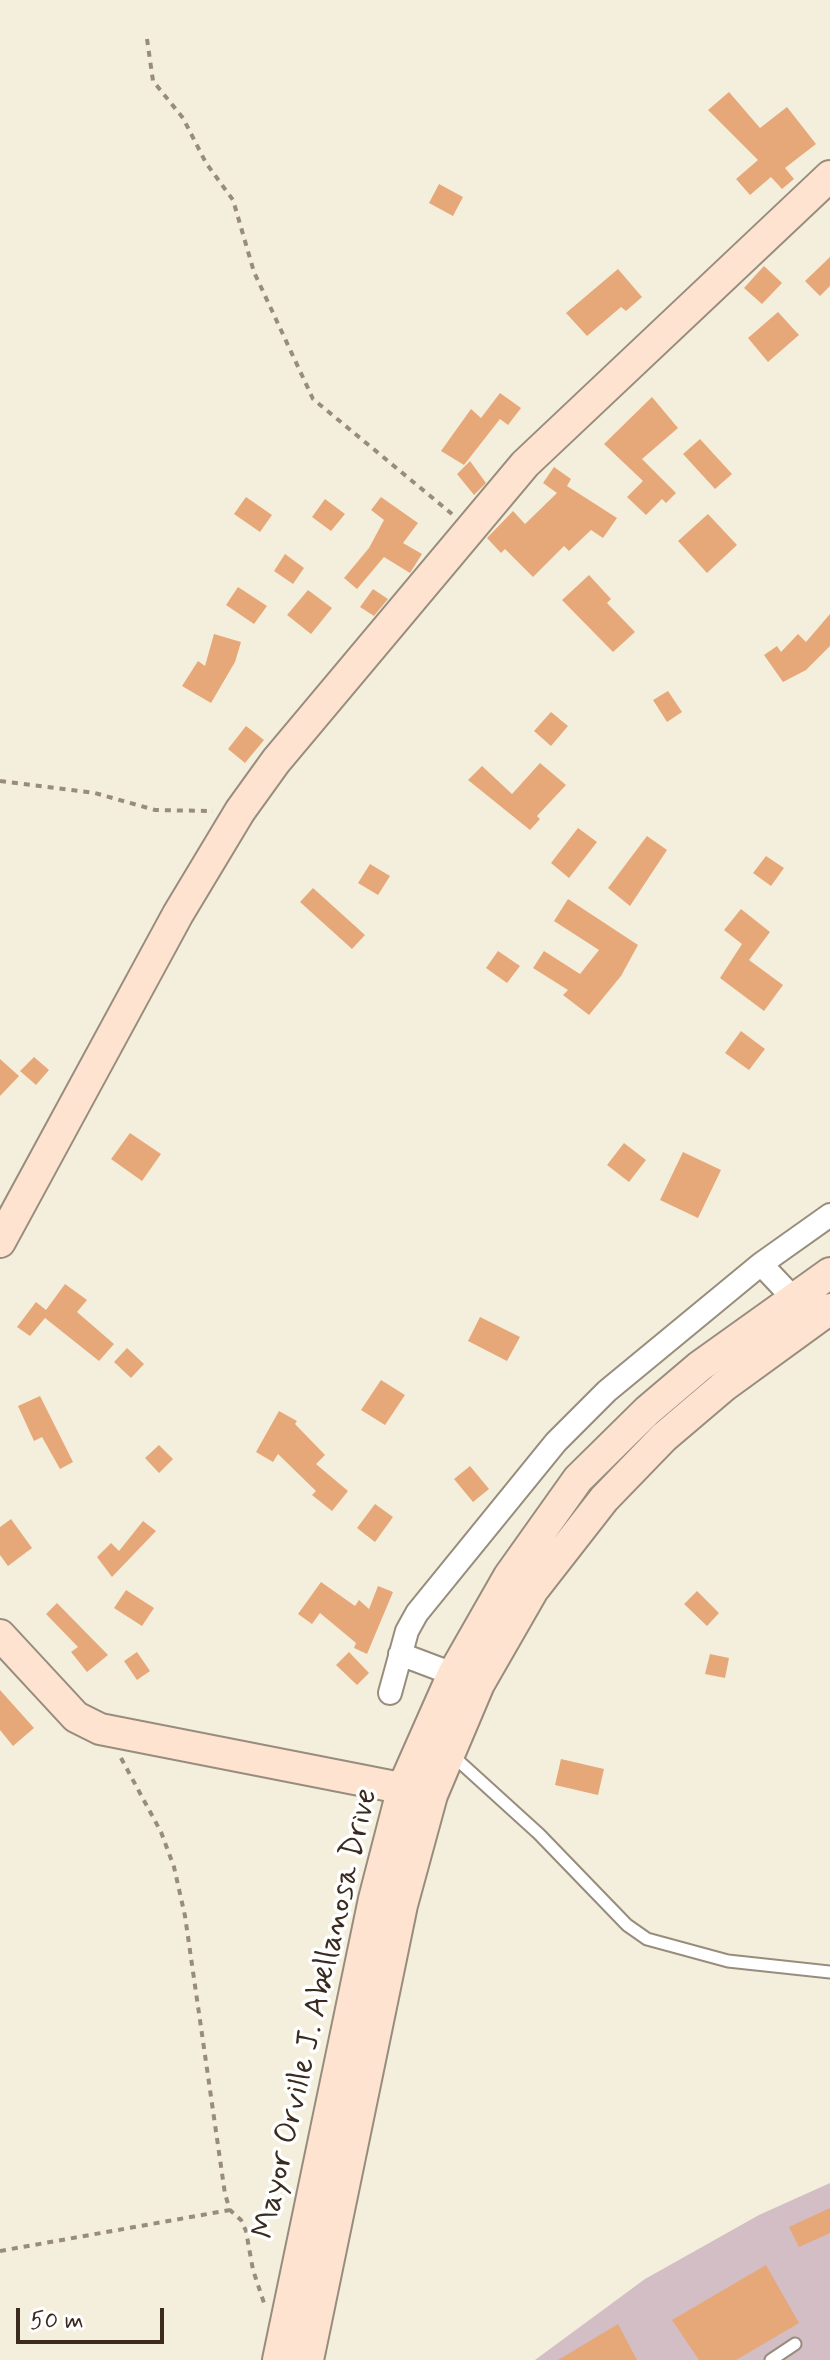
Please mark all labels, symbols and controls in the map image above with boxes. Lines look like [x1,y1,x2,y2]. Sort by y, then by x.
street label: Mayor Orville J. Abellanosa Drive [246,1785,388,2243]
scale bar [20,2292,168,2342]
text: 50 m [30,2306,84,2337]

